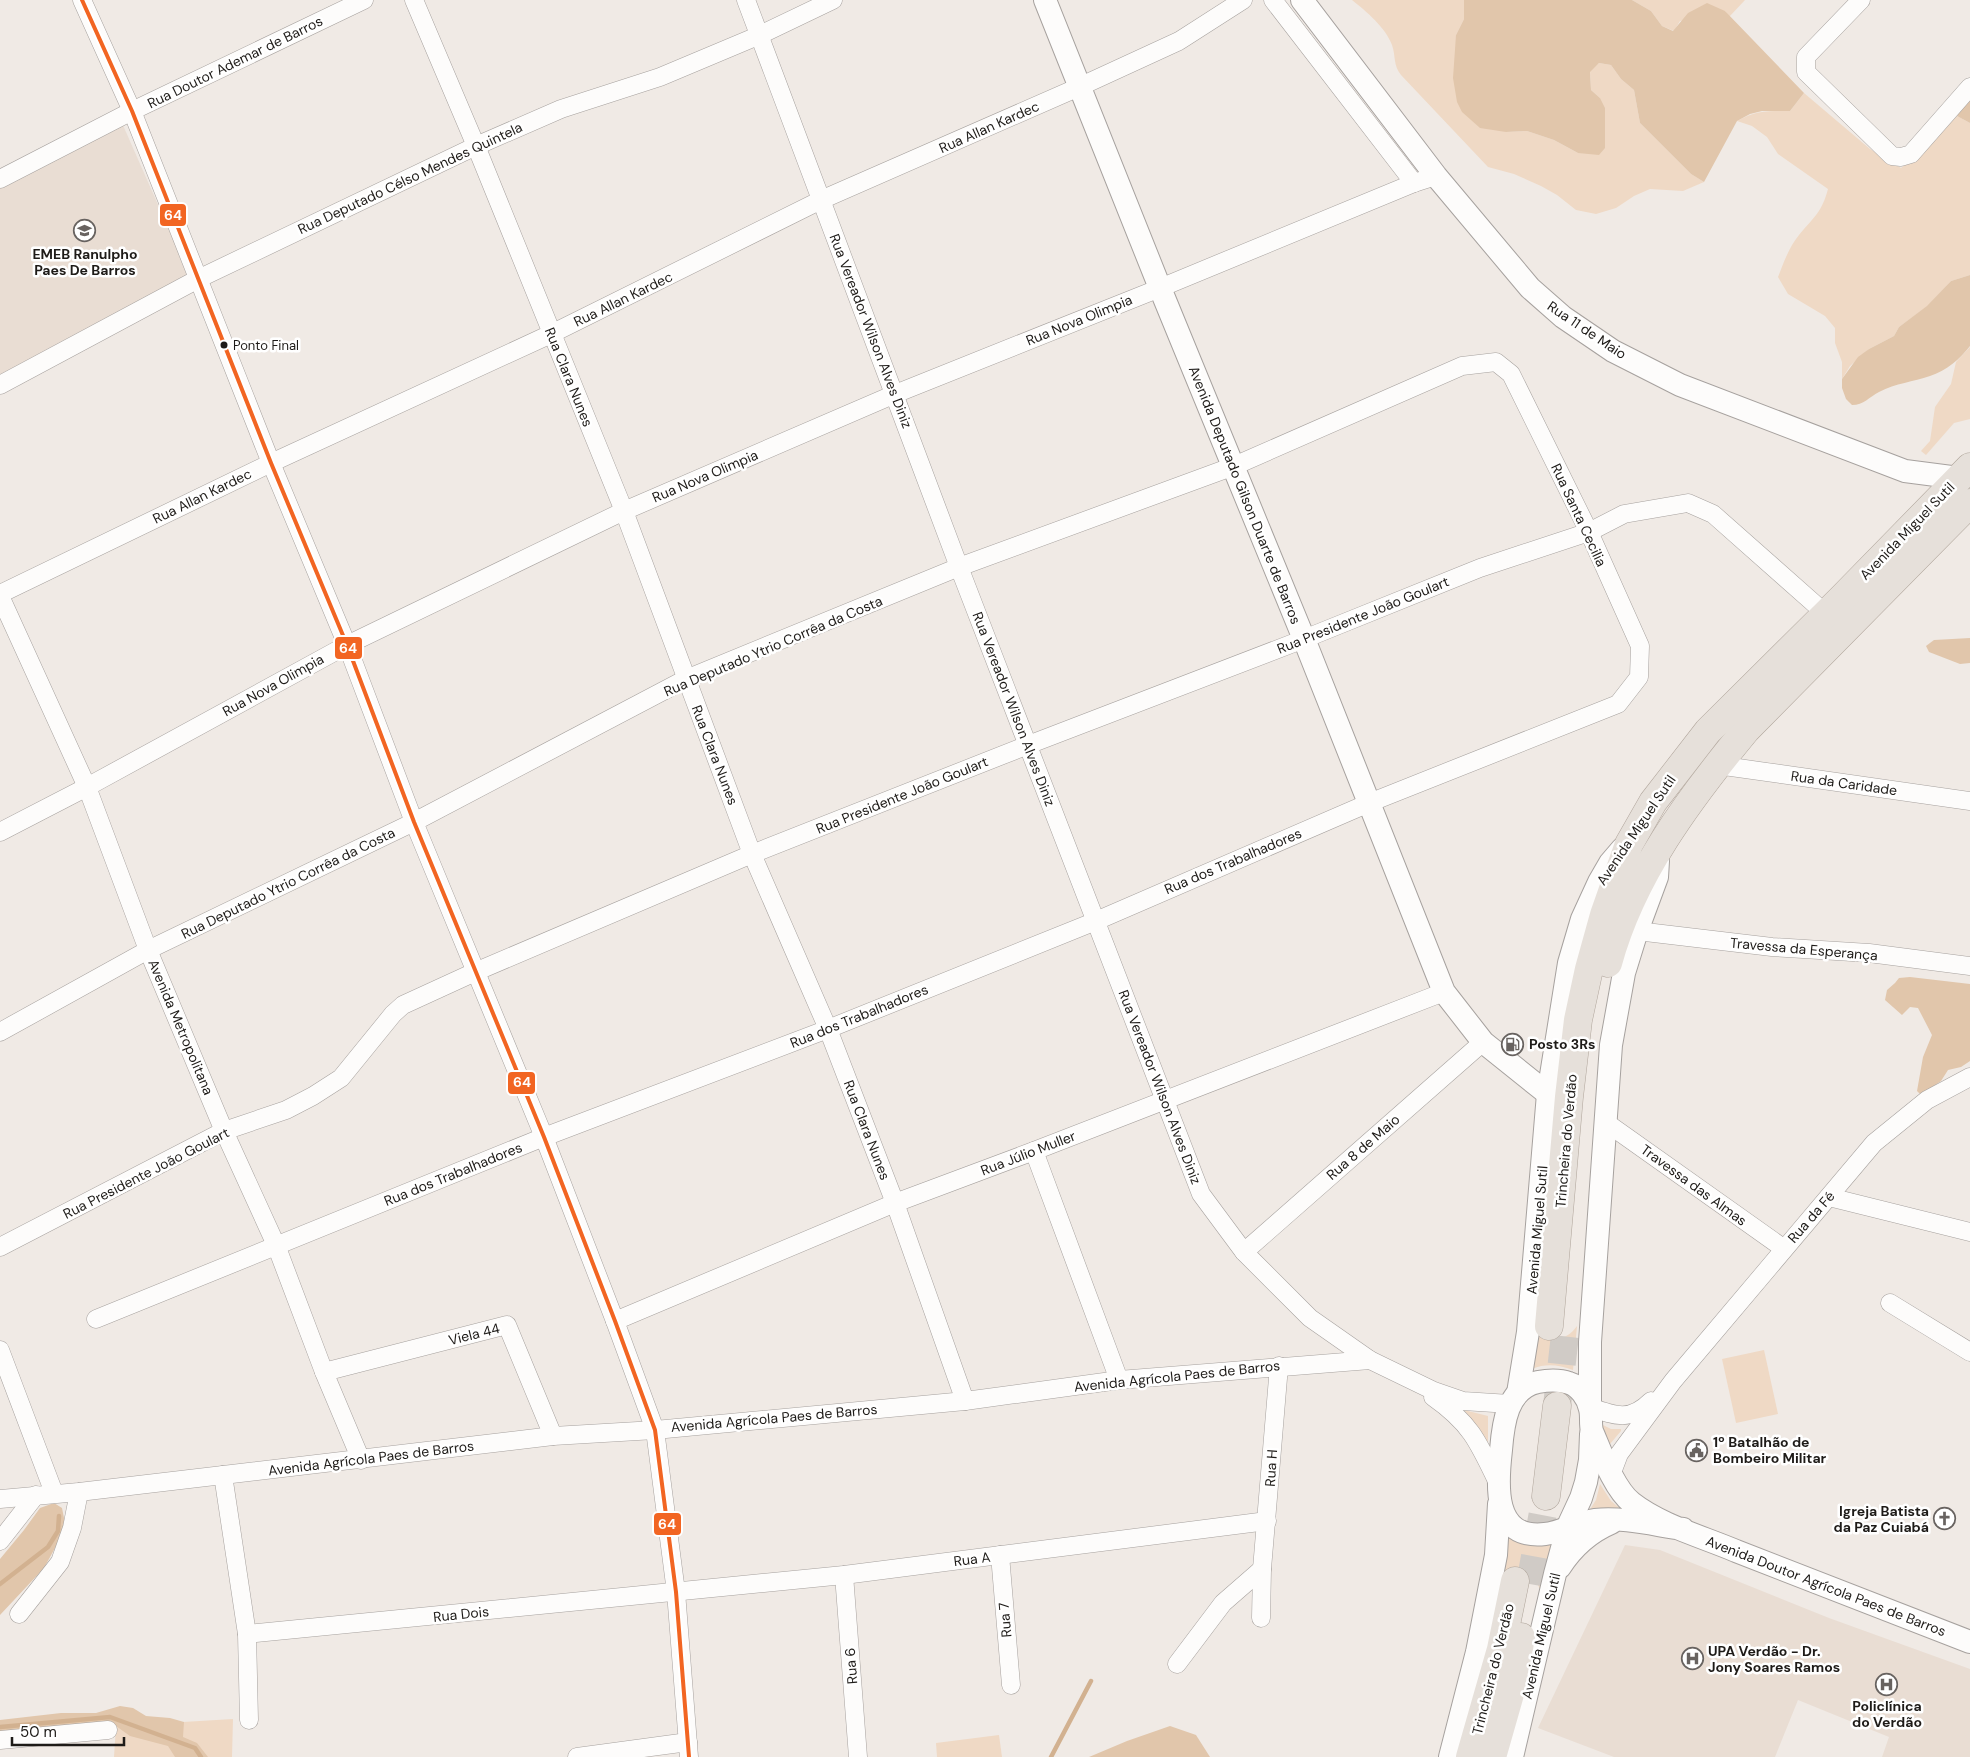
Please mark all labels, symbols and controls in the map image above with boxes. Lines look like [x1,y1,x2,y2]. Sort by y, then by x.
street label: Rua Doutor Ademar de Barros [144,12,326,112]
street label: Rua Allan Kardec [936,97,1042,157]
street label: Rua Deputado Célso Mendes Quintela [295,118,525,238]
line badge: 64 [159,203,187,227]
text: 64 [164,206,182,224]
school or university icon: EMEB Ranulpho Paes De Barros [73,219,97,243]
street label: Rua Vereador Wilson Alves Diniz [826,231,916,431]
place label: EMEB Ranulpho Paes De Barros [32,245,138,279]
street label: Rua Allan Kardec [571,267,675,331]
street label: Rua Nova Olimpia [1023,290,1135,350]
street label: Rua 11 de Maio [1544,297,1630,363]
street label: Rua Clara Nunes [541,325,597,429]
place label: Ponto Final [233,337,299,354]
marker: Ponto Final [219,340,229,350]
street label: Avenida Deputado Gilson Duarte de Barros [1185,363,1305,627]
street label: Rua Nova Olimpia [649,446,761,506]
street label: Rua Santa Cecilia [1547,461,1611,569]
street label: Rua Allan Kardec [150,464,254,528]
street label: Avenida Miguel Sutil [1856,478,1958,584]
street label: Rua Presidente João Goulart [1274,572,1452,658]
street label: Rua Deputado Ytrio Corrêa da Costa [661,592,885,700]
street label: Rua Vereador Wilson Alves Diniz [969,609,1059,809]
line badge: 64 [334,636,363,660]
text: 64 [339,639,357,657]
street label: Rua Nova Olimpia [219,650,327,720]
street label: Rua Clara Nunes [688,702,742,808]
street label: Rua Presidente João Goulart [813,752,991,838]
street label: Rua da Caridade [1790,767,1898,799]
street label: Avenida Miguel Sutil [1592,772,1680,888]
street label: Rua Deputado Ytrio Corrêa da Costa [178,823,398,943]
street label: Rua dos Trabalhadores [1162,824,1304,898]
street label: Travessa da Esperança [1729,934,1879,964]
street label: Avenida Metropolitana [144,956,218,1098]
street label: Rua dos Trabalhadores [787,980,931,1052]
street label: Rua Vereador Wilson Alves Diniz [1115,987,1205,1187]
fuel station icon: Posto 3Rs [1501,1032,1525,1056]
place label: Posto 3Rs [1529,1035,1595,1053]
line badge: 64 [507,1071,536,1095]
text: 64 [513,1073,531,1091]
street label: Trincheira do Verdão [1551,1073,1581,1209]
street label: Rua Clara Nunes [840,1077,894,1183]
street label: Rua 8 de Maio [1323,1110,1403,1184]
street label: Rua Presidente João Goulart [60,1123,232,1223]
street label: Rua Júlio Muller [978,1127,1078,1179]
street label: Rua dos Trabalhadores [381,1138,525,1210]
street label: Travessa das Almas [1637,1140,1751,1230]
street label: Avenida Miguel Sutil [1522,1165,1552,1295]
street label: Rua da Fé [1784,1187,1838,1247]
street label: Viela 44 [447,1319,502,1349]
street label: Avenida Agrícola Paes de Barros [1073,1356,1281,1396]
street label: Avenida Agrícola Paes de Barros [670,1400,878,1436]
place label: 1º Batalhão de Bombeiro Militar [1713,1433,1827,1467]
street label: Avenida Agrícola Paes de Barros [267,1436,475,1480]
public building icon: 1º Batalhão de Bombeiro Militar [1685,1438,1709,1462]
street label: Rua H [1261,1449,1281,1487]
place label: Igreja Batista da Paz Cuiabá [1833,1502,1929,1536]
church icon: Igreja Batista da Paz Cuiabá [1933,1507,1957,1531]
line badge: 64 [653,1512,682,1536]
text: 64 [658,1515,676,1533]
street label: Avenida Doutor Agrícola Paes de Barros [1703,1532,1949,1640]
street label: Rua A [953,1548,991,1570]
street label: Avenida Miguel Sutil [1518,1571,1564,1701]
street label: Rua Dois [432,1602,490,1626]
street label: Rua 7 [995,1602,1015,1638]
street label: Trincheira do Verdão [1468,1602,1518,1736]
place label: UPA Verdão - Dr. Jony Soares Ramos [1708,1642,1840,1676]
street label: Rua 6 [841,1647,861,1685]
hospital icon: UPA Verdão - Dr. Jony Soares Ramos [1680,1647,1704,1671]
hospital icon: Policlínica do Verdão [1875,1672,1899,1696]
place label: Policlínica do Verdão [1852,1697,1922,1731]
scale bar [12,1714,125,1746]
text: 50 m [20,1722,57,1742]

